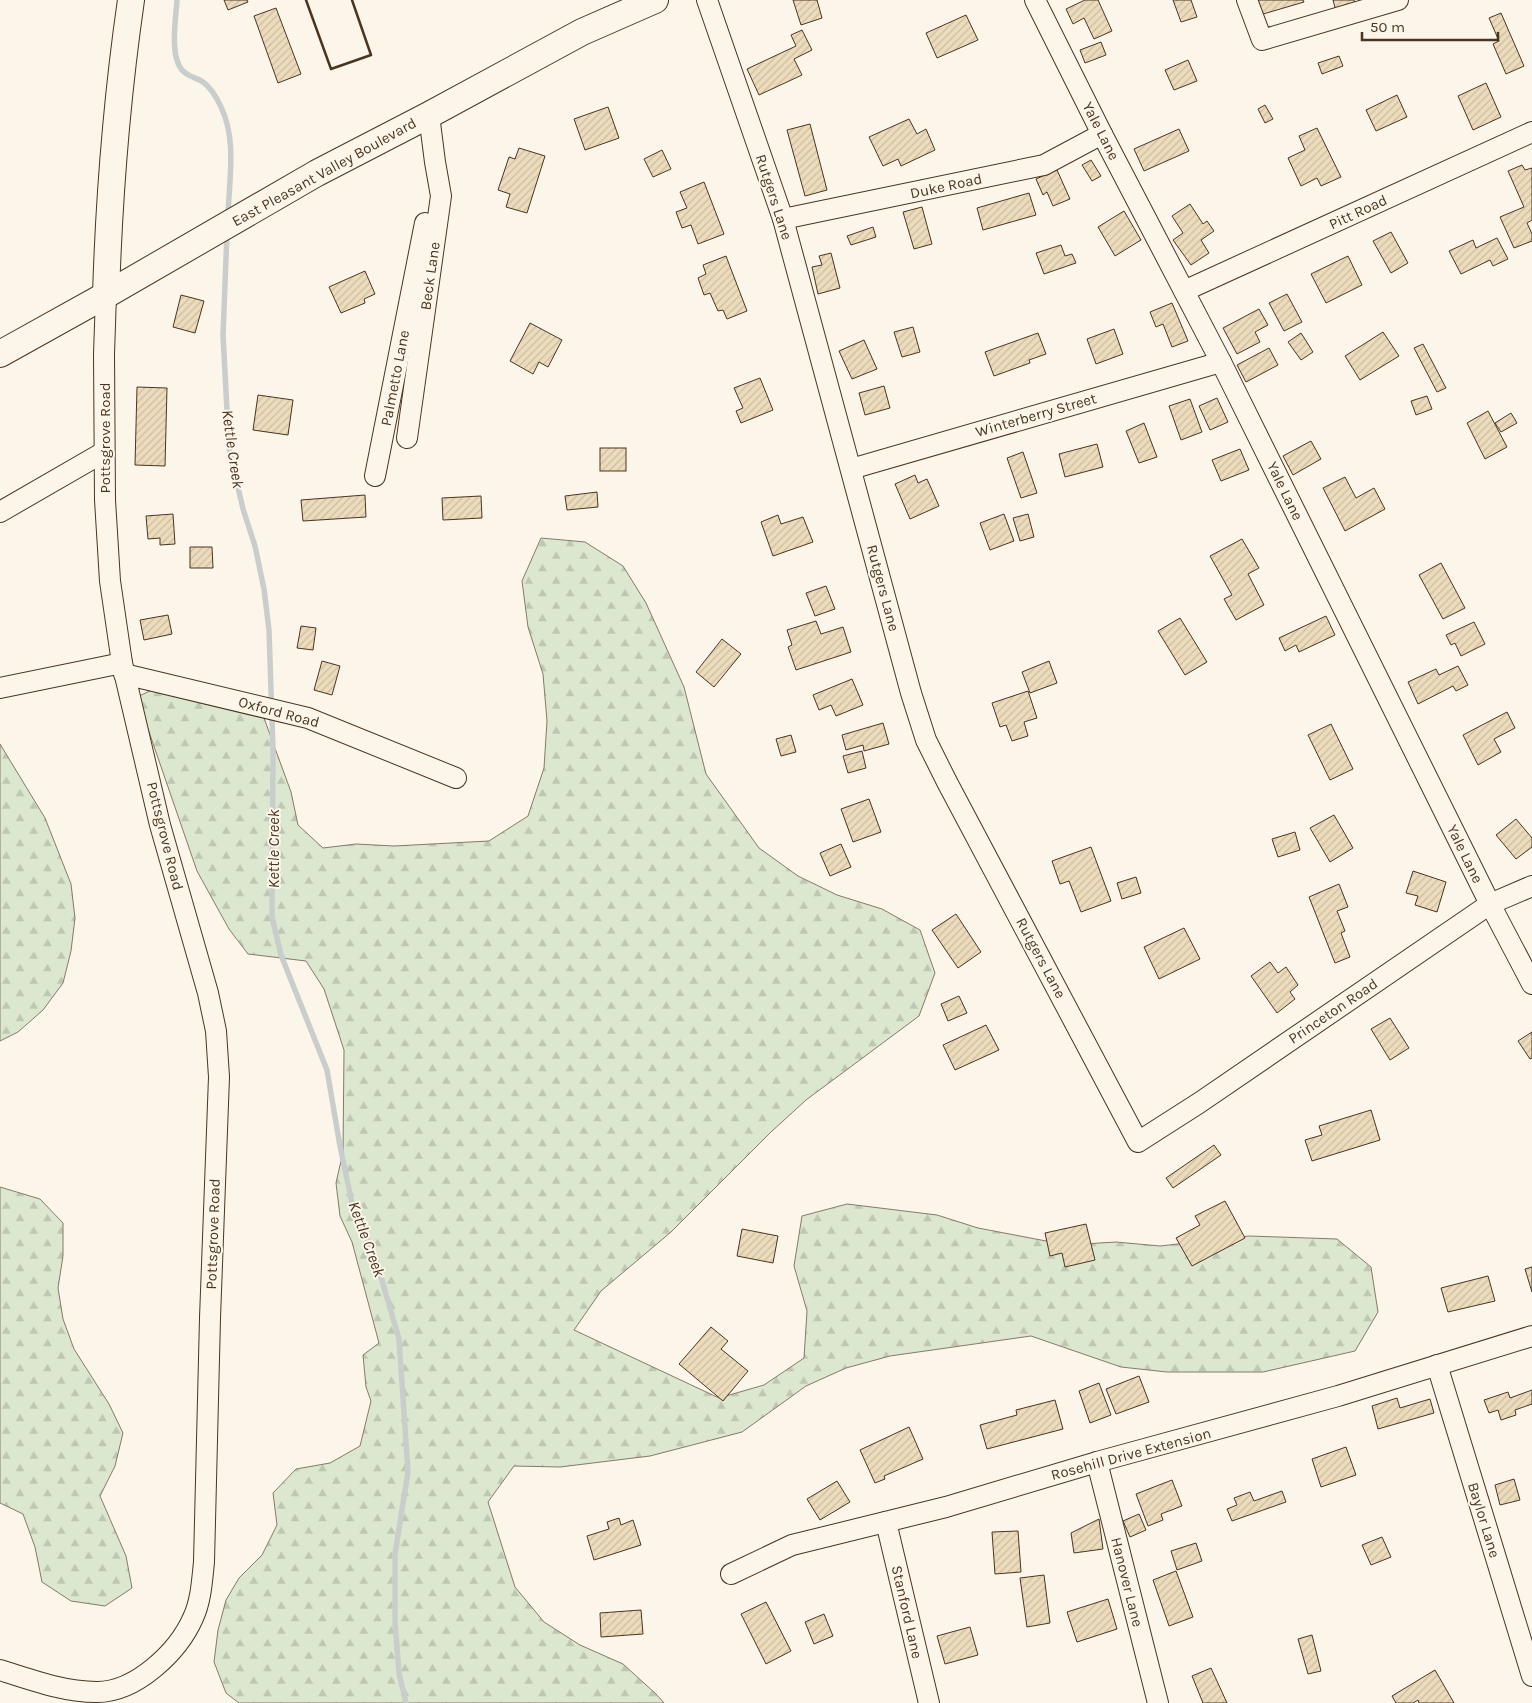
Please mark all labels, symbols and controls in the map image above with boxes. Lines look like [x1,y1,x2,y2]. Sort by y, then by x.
scale bar [1362,10,1498,42]
text: 50 m [1370,18,1405,36]
street label: Yale Lane [1079,99,1123,163]
street label: East Pleasant Valley Boulevard [229,114,419,230]
street label: Rutgers Lane [752,152,796,242]
street label: Duke Road [908,170,984,202]
street label: Pitt Road [1326,191,1390,233]
street label: Beck Lane [416,241,444,311]
street label: Palmetto Lane [377,328,413,428]
street label: Pottsgrove Road [96,382,114,494]
street label: Winterberry Street [974,389,1099,441]
water label: Kettle Creek [218,409,248,490]
street label: Yale Lane [1263,459,1307,523]
street label: Rutgers Lane [863,543,903,633]
street label: Oxford Road [237,693,321,731]
street label: Pottsgrove Road [143,780,187,892]
water label: Kettle Creek [264,809,283,889]
street label: Yale Lane [1443,822,1487,886]
street label: Rutgers Lane [1012,914,1070,1002]
street label: Princeton Road [1285,975,1381,1047]
street label: Pottsgrove Road [202,1178,224,1290]
water label: Kettle Creek [345,1199,390,1280]
street label: Rosehill Drive Extension [1049,1424,1213,1484]
street label: Baylor Lane [1464,1480,1504,1560]
street label: Hanover Lane [1107,1535,1147,1629]
street label: Stanford Lane [888,1564,926,1660]

